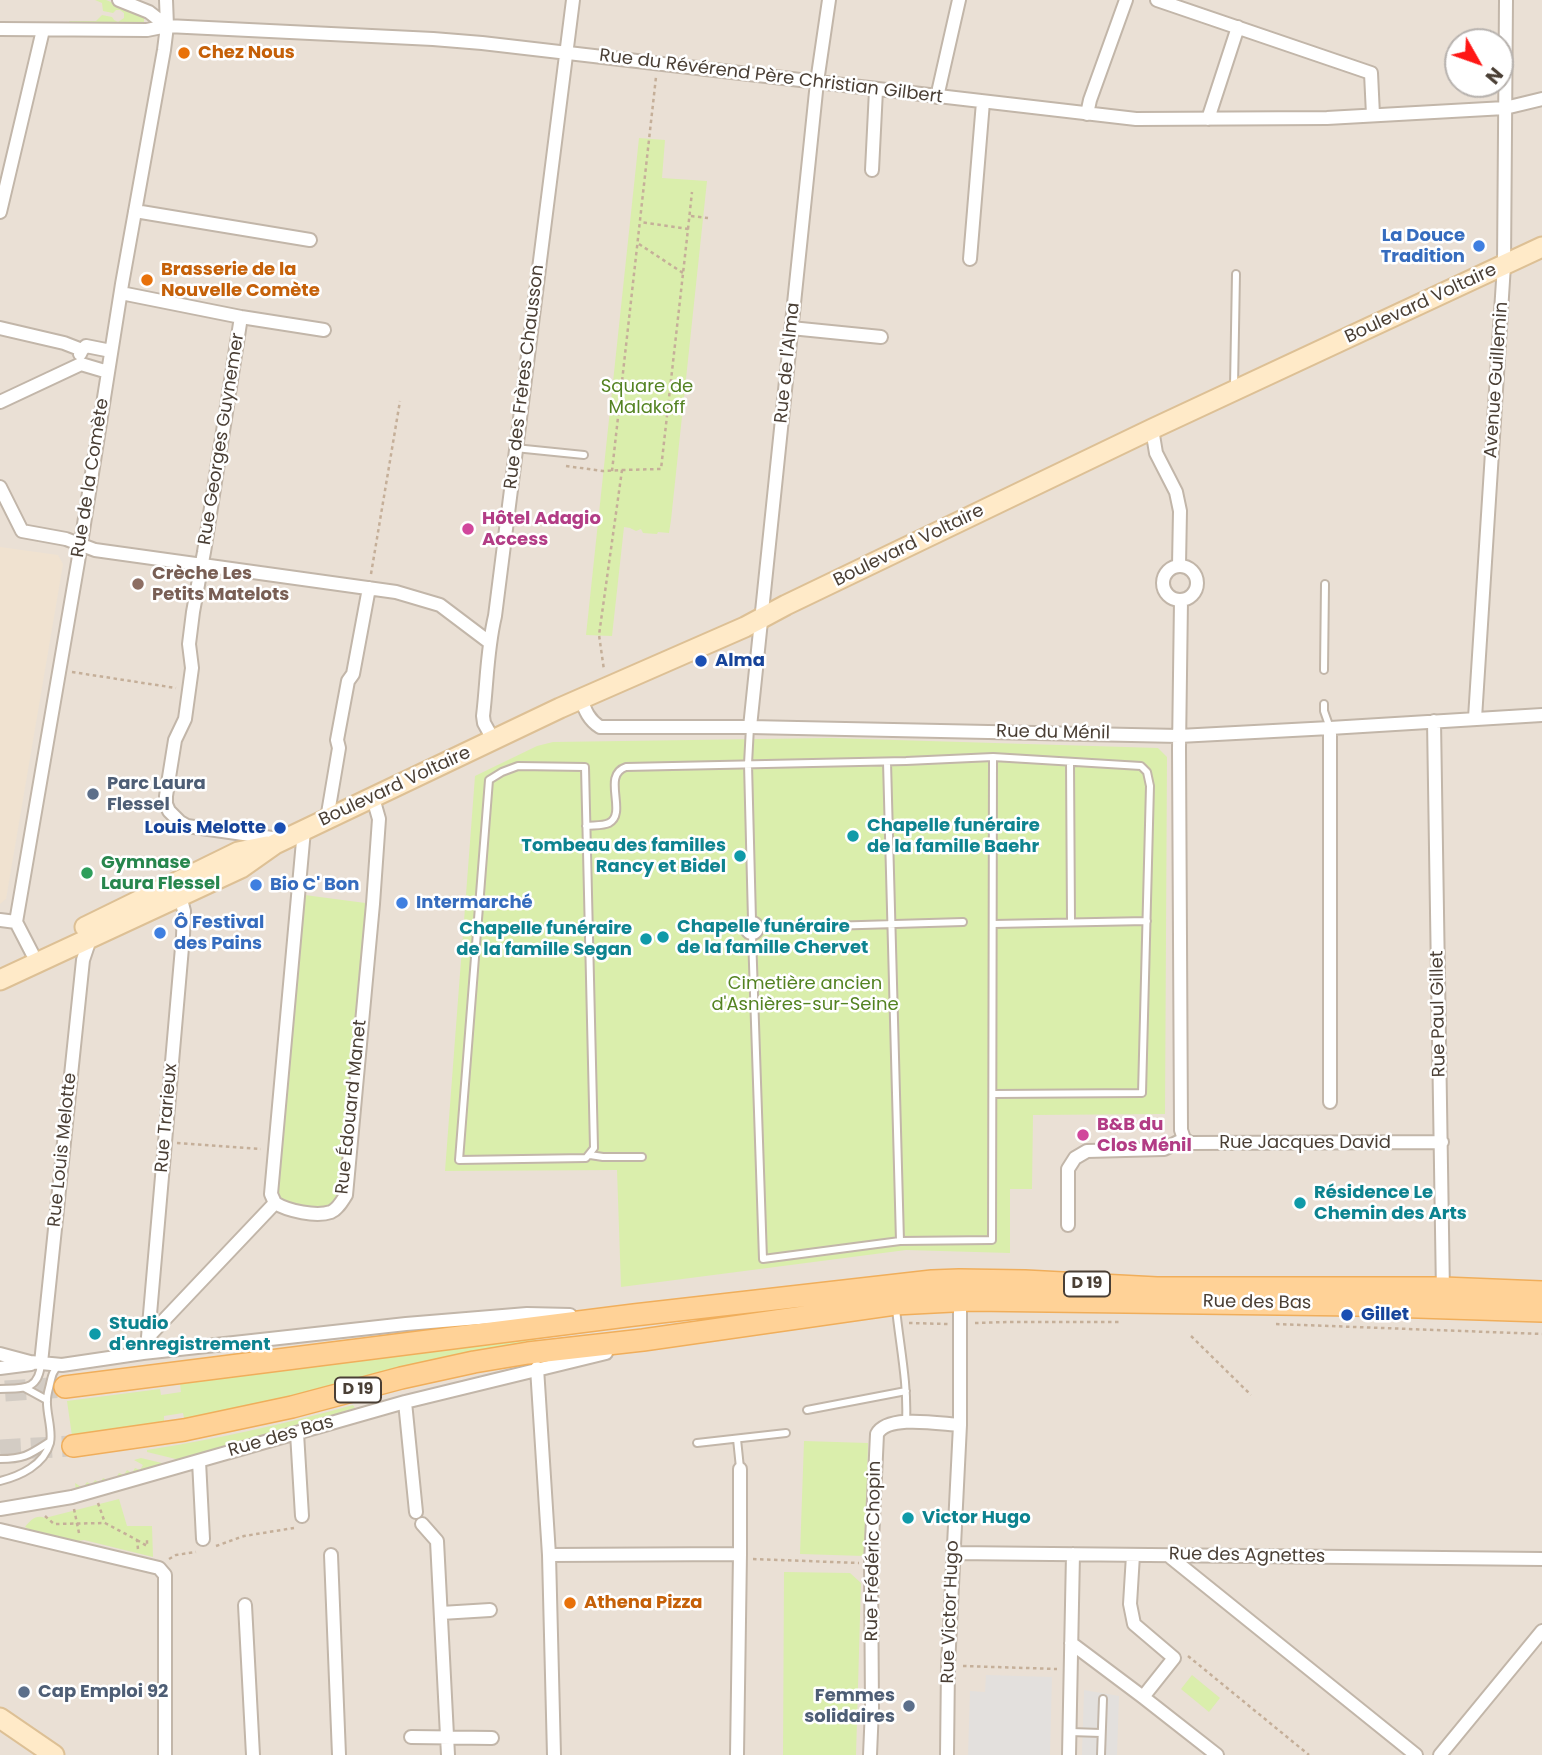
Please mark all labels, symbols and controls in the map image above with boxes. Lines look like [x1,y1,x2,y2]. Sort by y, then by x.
north arrow [1444,28,1514,98]
place label: Chez Nous [198,42,295,64]
marker: Chez Nous [176,45,192,61]
street label: Rue du Révérend Père Christian Gilbert [598,45,944,109]
text: N [1479,61,1509,90]
place label: La Douce Tradition [1381,225,1465,268]
marker: La Douce Tradition [1471,238,1487,254]
place label: Brasserie de la Nouvelle Comète [161,259,320,302]
street label: Boulevard Voltaire [1342,259,1500,349]
street label: Rue des Frères Chausson [501,264,549,490]
marker: Brasserie de la Nouvelle Comète [139,272,155,288]
street label: Avenue Guillemin [1481,301,1513,459]
street label: Rue de l'Alma [771,302,805,424]
street label: Rue Georges Guynemer [195,332,249,546]
park label: Square de Malakoff [601,376,693,418]
street label: Rue de la Comète [68,397,114,559]
street label: Boulevard Voltaire [830,500,988,592]
place label: Hôtel Adagio Access [482,508,601,550]
marker: Hôtel Adagio Access [460,521,476,537]
place label: Crèche Les Petits Matelots [152,563,289,606]
marker: Crèche Les Petits Matelots [130,576,146,592]
place label: Alma [715,650,765,672]
marker: Alma [693,653,709,669]
street label: Rue du Ménil [996,721,1110,745]
street label: Boulevard Voltaire [316,742,474,832]
place label: Parc Laura Flessel [107,773,206,816]
marker: Parc Laura Flessel [85,786,101,802]
place label: Chapelle funéraire de la famille Baehr [867,815,1040,858]
place label: Louis Melotte [145,817,266,839]
marker: Louis Melotte [272,820,288,836]
marker: Chapelle funéraire de la famille Baehr [845,828,861,844]
place label: Tombeau des familles Rancy et Bidel [521,835,726,878]
marker: Tombeau des familles Rancy et Bidel [732,848,748,864]
place label: Gymnase Laura Flessel [101,852,220,894]
marker: Gymnase Laura Flessel [79,865,95,881]
place label: Bio C' Bon [270,874,359,896]
marker: Bio C' Bon [248,877,264,893]
place label: Intermarché [416,892,533,914]
marker: Intermarché [394,895,410,911]
place label: Ô Festival des Pains [174,912,264,954]
place label: Chapelle funéraire de la famille Chervet [677,916,868,958]
place label: Chapelle funéraire de la famille Segan [456,918,632,960]
marker: Ô Festival des Pains [152,925,168,941]
marker: Chapelle funéraire de la famille Chervet [655,929,671,945]
marker: Chapelle funéraire de la famille Segan [638,931,654,947]
street label: Rue Paul Gillet [1427,950,1451,1078]
park label: Cimetière ancien d'Asnières-sur-Seine [711,973,899,1016]
street label: Rue Édouard Manet [332,1019,372,1195]
street label: Rue Trarieux [151,1063,183,1173]
street label: Rue Louis Melotte [44,1072,82,1228]
place label: B&B du Clos Ménil [1097,1114,1192,1156]
marker: B&B du Clos Ménil [1075,1127,1091,1143]
street label: Rue Jacques David [1219,1132,1391,1154]
place label: Résidence Le Chemin des Arts [1314,1182,1467,1224]
marker: Résidence Le Chemin des Arts [1292,1195,1308,1211]
road number: D 19 [1064,1272,1110,1296]
street label: Rue des Bas [1203,1291,1311,1315]
place label: Gillet [1361,1304,1409,1326]
marker: Gillet [1339,1307,1355,1323]
place label: Studio d'enregistrement [109,1313,270,1356]
marker: Studio d'enregistrement [87,1326,103,1342]
road number: D 19 [335,1378,381,1402]
street label: Rue des Bas [226,1412,336,1462]
street label: Rue Frédéric Chopin [862,1461,886,1641]
place label: Victor Hugo [922,1507,1031,1529]
marker: Victor Hugo [900,1510,916,1526]
street label: Rue Victor Hugo [938,1540,964,1684]
street label: Rue des Agnettes [1169,1544,1325,1568]
place label: Athena Pizza [584,1592,703,1614]
marker: Athena Pizza [562,1595,578,1611]
place label: Cap Emploi 92 [38,1681,168,1703]
marker: Cap Emploi 92 [16,1684,32,1700]
place label: Femmes solidaires [804,1685,895,1728]
marker: Femmes solidaires [901,1698,917,1714]

